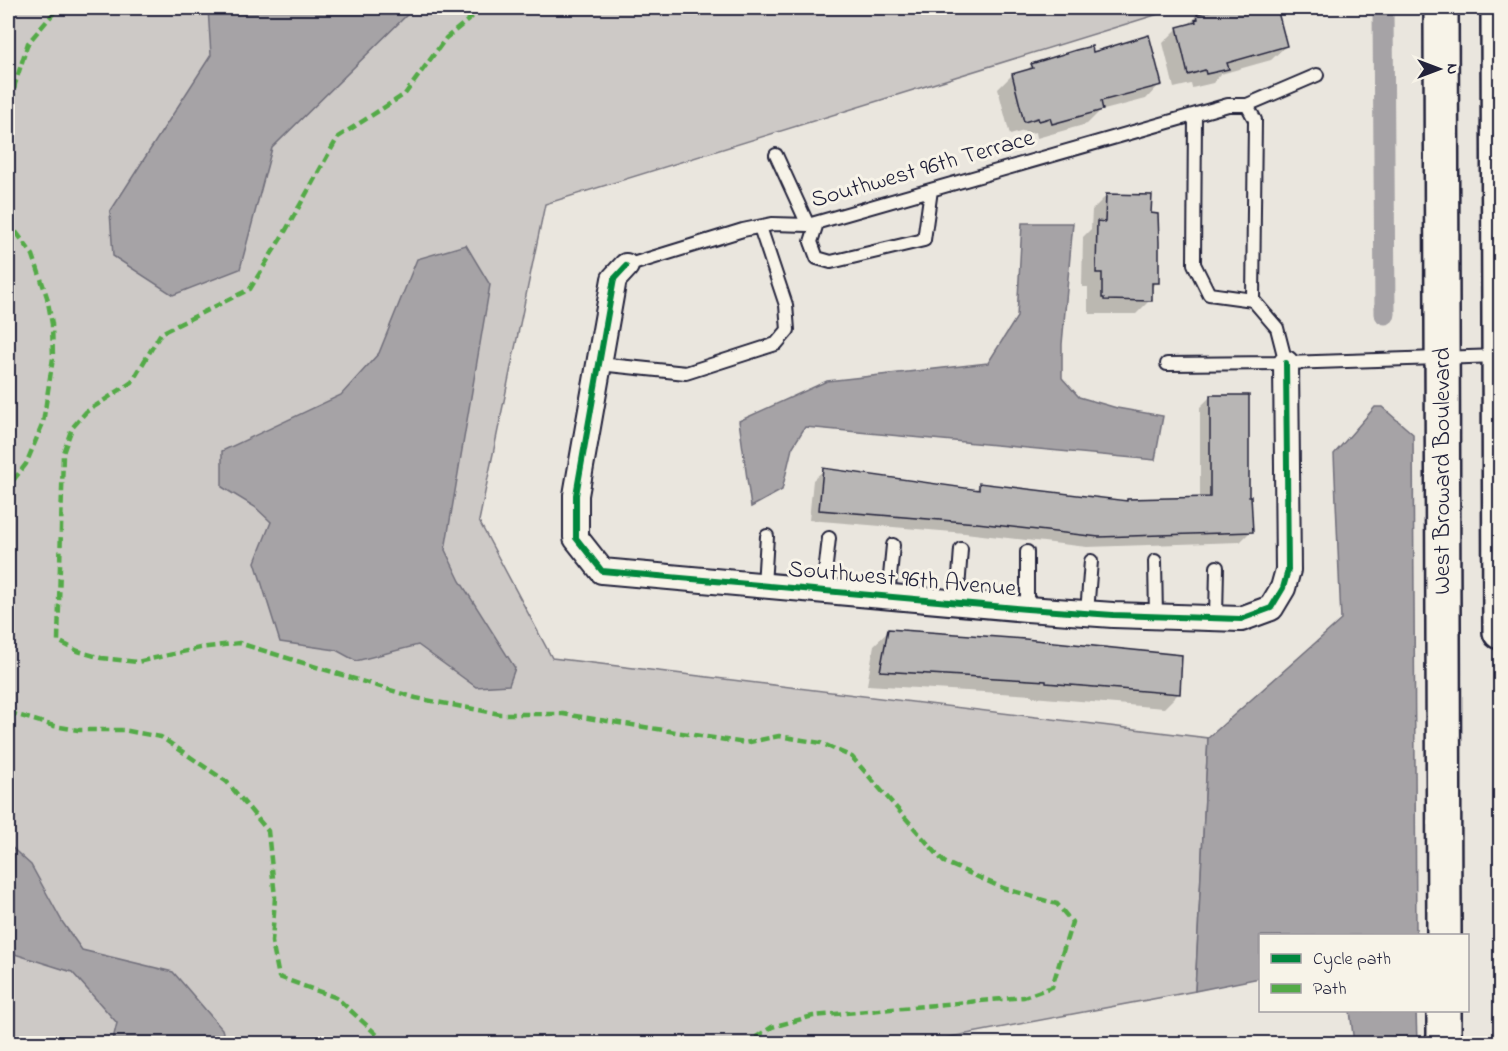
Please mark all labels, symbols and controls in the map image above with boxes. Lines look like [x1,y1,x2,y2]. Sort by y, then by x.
north arrow [1409,39,1469,99]
text: N [1440,64,1464,75]
street label: Southwest 96th Terrace [807,121,1039,219]
street label: West Broward Boulevard [1426,347,1461,595]
street label: Southwest 96th Avenue [787,553,1018,607]
legend [1259,934,1469,1012]
text: Cycle path [1313,947,1391,973]
text: Path [1313,977,1347,1003]

